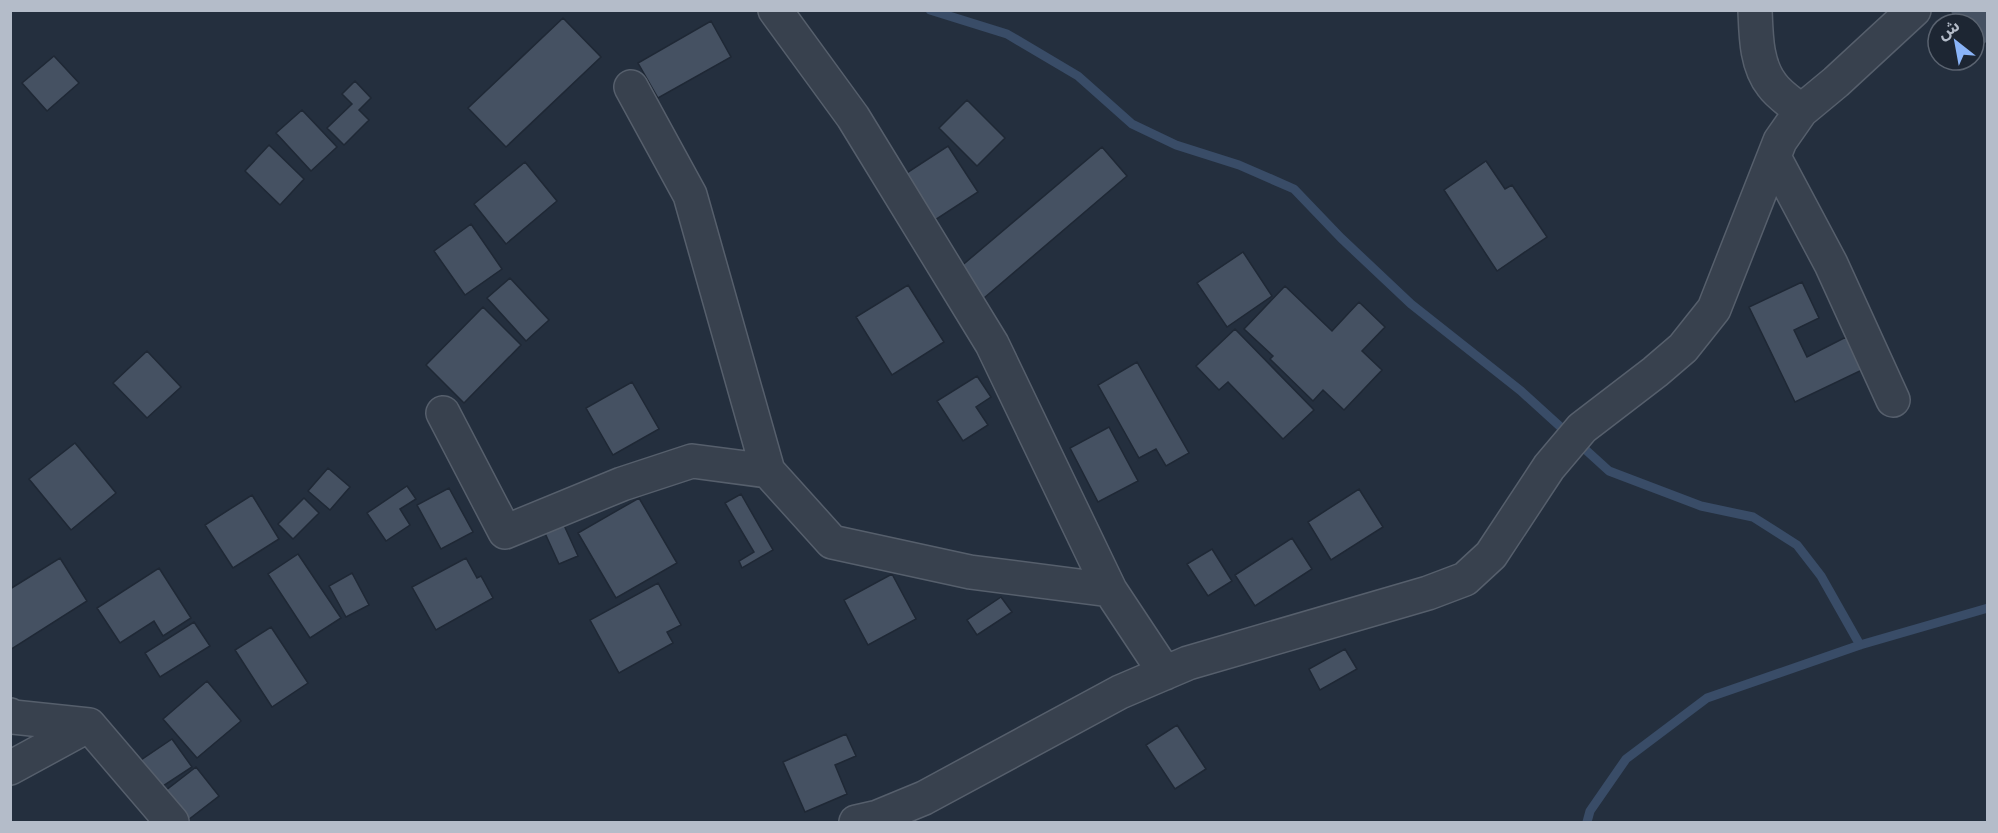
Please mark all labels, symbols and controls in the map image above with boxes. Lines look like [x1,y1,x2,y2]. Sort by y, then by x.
north arrow [1926,12,1986,72]
text: ش [1934,16,1963,43]

